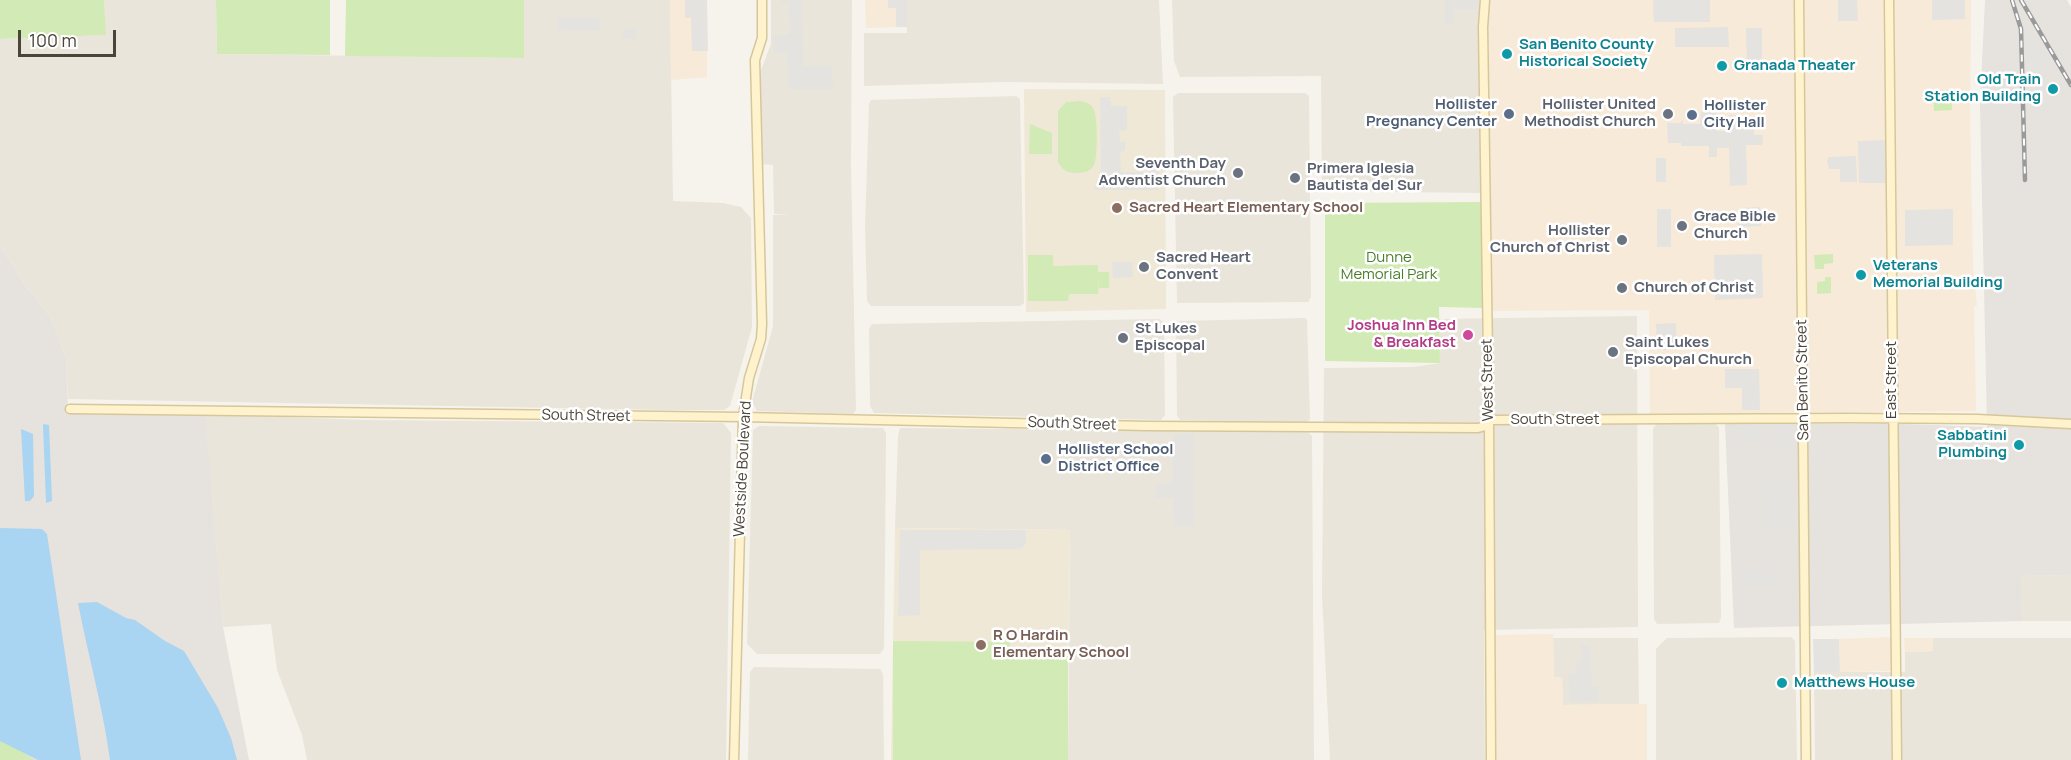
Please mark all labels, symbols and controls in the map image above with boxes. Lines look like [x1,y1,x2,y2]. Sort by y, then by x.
scale bar [21,18,118,56]
text: 100 m [29,28,77,52]
place label: San Benito County Historical Society [1519,36,1654,71]
marker: San Benito County Historical Society [1500,47,1514,61]
place label: Granada Theater [1734,57,1855,75]
marker: Granada Theater [1715,59,1729,73]
place label: Old Train Station Building [1924,71,2041,106]
marker: Old Train Station Building [2046,82,2060,96]
place label: Hollister Pregnancy Center [1366,96,1497,131]
place label: Hollister United Methodist Church [1524,96,1656,131]
place label: Hollister City Hall [1704,97,1766,132]
marker: Hollister Pregnancy Center [1502,107,1516,121]
marker: Hollister United Methodist Church [1661,107,1675,121]
marker: Hollister City Hall [1685,108,1699,122]
place label: Seventh Day Adventist Church [1098,155,1226,190]
place label: Primera Iglesia Bautista del Sur [1307,160,1422,195]
marker: Seventh Day Adventist Church [1231,166,1245,180]
marker: Primera Iglesia Bautista del Sur [1288,171,1302,185]
place label: Sacred Heart Elementary School [1129,199,1363,217]
marker: Sacred Heart Elementary School [1110,201,1124,215]
place label: Grace Bible Church [1694,208,1776,243]
marker: Grace Bible Church [1675,219,1689,233]
place label: Hollister Church of Christ [1490,222,1610,257]
marker: Hollister Church of Christ [1615,233,1629,247]
place label: Sacred Heart Convent [1156,249,1251,284]
park label: Dunne Memorial Park [1341,249,1437,284]
place label: Veterans Memorial Building [1873,257,2003,292]
marker: Sacred Heart Convent [1137,260,1151,274]
marker: Veterans Memorial Building [1854,268,1868,282]
place label: Church of Christ [1634,279,1754,297]
marker: Church of Christ [1615,281,1629,295]
place label: Joshua Inn Bed & Breakfast [1347,317,1456,352]
street label: San Benito Street [1793,319,1813,441]
place label: St Lukes Episcopal [1135,320,1205,355]
marker: Joshua Inn Bed & Breakfast [1461,328,1475,342]
marker: St Lukes Episcopal [1116,331,1130,345]
place label: Saint Lukes Episcopal Church [1625,334,1752,369]
street label: West Street [1478,338,1498,422]
street label: East Street [1883,341,1901,419]
marker: Saint Lukes Episcopal Church [1606,345,1620,359]
street label: Westside Boulevard [730,400,756,538]
street label: South Street [541,406,631,426]
street label: South Street [1510,411,1600,429]
street label: South Street [1027,413,1117,435]
place label: Sabbatini Plumbing [1937,427,2007,462]
marker: Sabbatini Plumbing [2012,438,2026,452]
place label: Hollister School District Office [1058,441,1174,476]
marker: Hollister School District Office [1039,452,1053,466]
place label: R O Hardin Elementary School [993,627,1129,662]
marker: R O Hardin Elementary School [974,638,988,652]
place label: Matthews House [1794,674,1915,692]
marker: Matthews House [1775,676,1789,690]

